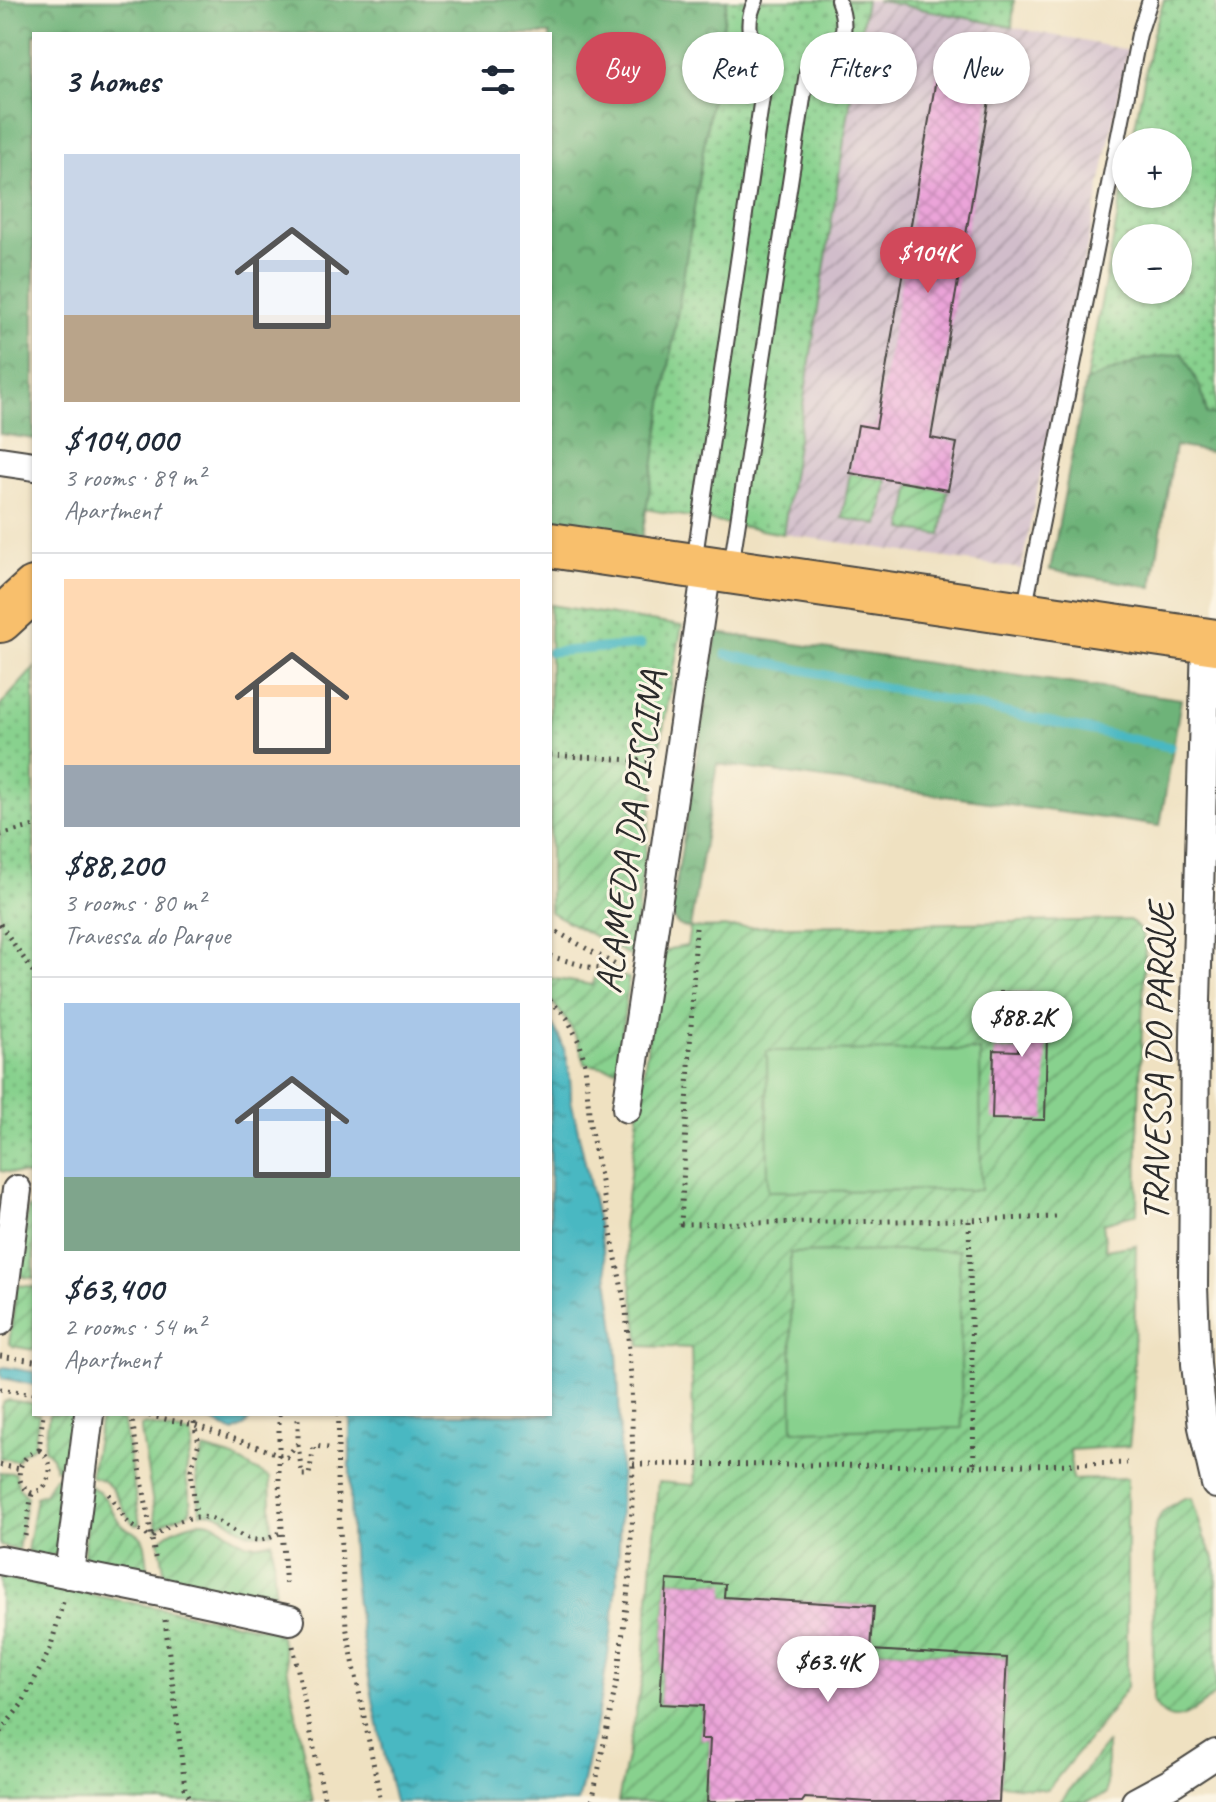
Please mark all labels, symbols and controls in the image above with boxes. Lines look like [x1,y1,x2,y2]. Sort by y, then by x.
chip: Buy [576,32,666,104]
chip: Rent [682,32,784,104]
chip: Filters [800,32,917,104]
chip: New [933,32,1030,104]
icon: filters [476,58,520,102]
text: 3 homes [64,59,160,102]
map controls [1112,128,1192,304]
button: + [1112,128,1192,208]
icon: home [220,206,364,350]
button: − [1112,224,1192,304]
pin: $104K [872,227,984,295]
text: $104K [898,236,958,269]
text: $104,000 [64,418,178,461]
text: 3 rooms · 89 m² [64,461,205,494]
text: Apartment [64,494,160,527]
icon: home [220,631,364,775]
street label: ALAMEDA DA PISCINA [584,667,676,996]
text: $88,200 [64,843,163,886]
text: 3 rooms · 80 m² [64,886,205,919]
street label: TRAVESSA DO PARQUE [1132,897,1184,1222]
text: Travessa do Parque [64,919,230,952]
pin: $88.2K [957,991,1087,1059]
text: $88.2K [989,1000,1055,1033]
icon: home [220,1055,364,1199]
text: $63,400 [64,1267,163,1310]
text: 2 rooms · 54 m² [64,1310,205,1343]
text: Apartment [64,1343,160,1376]
pin: $63.4K [763,1636,893,1704]
text: $63.4K [795,1645,861,1678]

